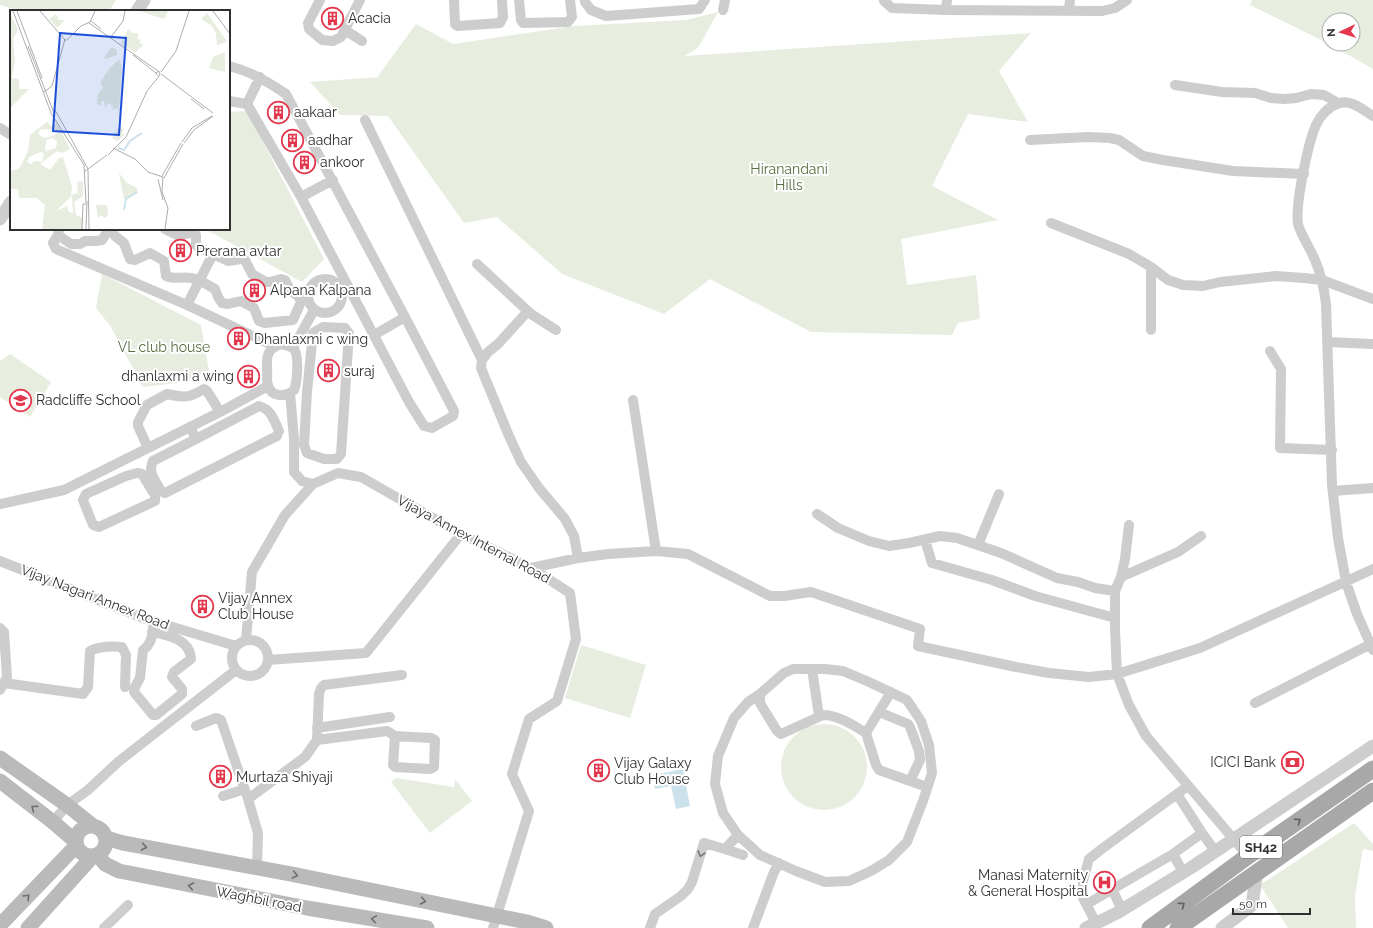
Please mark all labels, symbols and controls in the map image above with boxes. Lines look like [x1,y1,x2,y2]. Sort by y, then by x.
building icon: Acacia [319,5,345,31]
inset map [10,10,230,230]
place label: Acacia [348,10,391,26]
north arrow [1321,12,1361,52]
text: N [1325,28,1338,37]
building icon: aakaar [265,99,291,125]
place label: aakaar [294,104,337,120]
building icon: aadhar [279,127,305,153]
place label: aadhar [308,132,353,148]
building icon: ankoor [292,149,318,175]
place label: ankoor [320,154,364,170]
park label: Hiranandani Hills [750,161,828,193]
building icon: Prerana avtar [167,238,193,264]
place label: Prerana avtar [196,243,282,259]
building icon: Alpana Kalpana [241,277,267,303]
place label: Alpana Kalpana [270,282,371,298]
building icon: Dhanlaxmi c wing [225,326,251,352]
place label: Dhanlaxmi c wing [254,331,368,347]
park label: VL club house [118,339,210,355]
building icon: suraj [315,358,341,384]
building icon: dhanlaxmi a wing [236,363,262,389]
place label: suraj [344,363,375,379]
place label: dhanlaxmi a wing [121,368,234,384]
school or university icon: Radcliffe School [7,387,33,413]
place label: Radcliffe School [36,392,141,408]
street label: Vijaya Annex Internal Road [395,492,553,586]
street label: Vijay Nagari Annex Road [19,561,171,633]
place label: Vijay Annex Club House [218,590,294,622]
building icon: Vijay Annex Club House [189,593,215,619]
bank icon: ICICI Bank [1279,749,1305,775]
place label: ICICI Bank [1210,754,1277,770]
place label: Vijay Galaxy Club House [614,755,692,787]
building icon: Vijay Galaxy Club House [586,758,612,784]
building icon: Murtaza Shiyaji [207,764,233,790]
place label: Murtaza Shiyaji [236,769,333,785]
one-way arrow [32,805,39,812]
one-way arrow [1294,819,1301,826]
road number: SH42 [1240,836,1282,858]
one-way arrow [141,842,147,851]
one-way arrow [697,850,706,857]
place label: Manasi Maternity & General Hospital [968,867,1088,899]
one-way arrow [292,870,299,879]
hospital icon: Manasi Maternity & General Hospital [1091,870,1117,896]
one-way arrow [188,882,195,890]
street label: Waghbil road [215,883,303,915]
scale bar [1233,890,1310,916]
one-way arrow [22,894,29,901]
one-way arrow [420,896,426,904]
text: 50 m [1239,897,1267,911]
one-way arrow [1177,903,1184,910]
one-way arrow [371,915,377,924]

